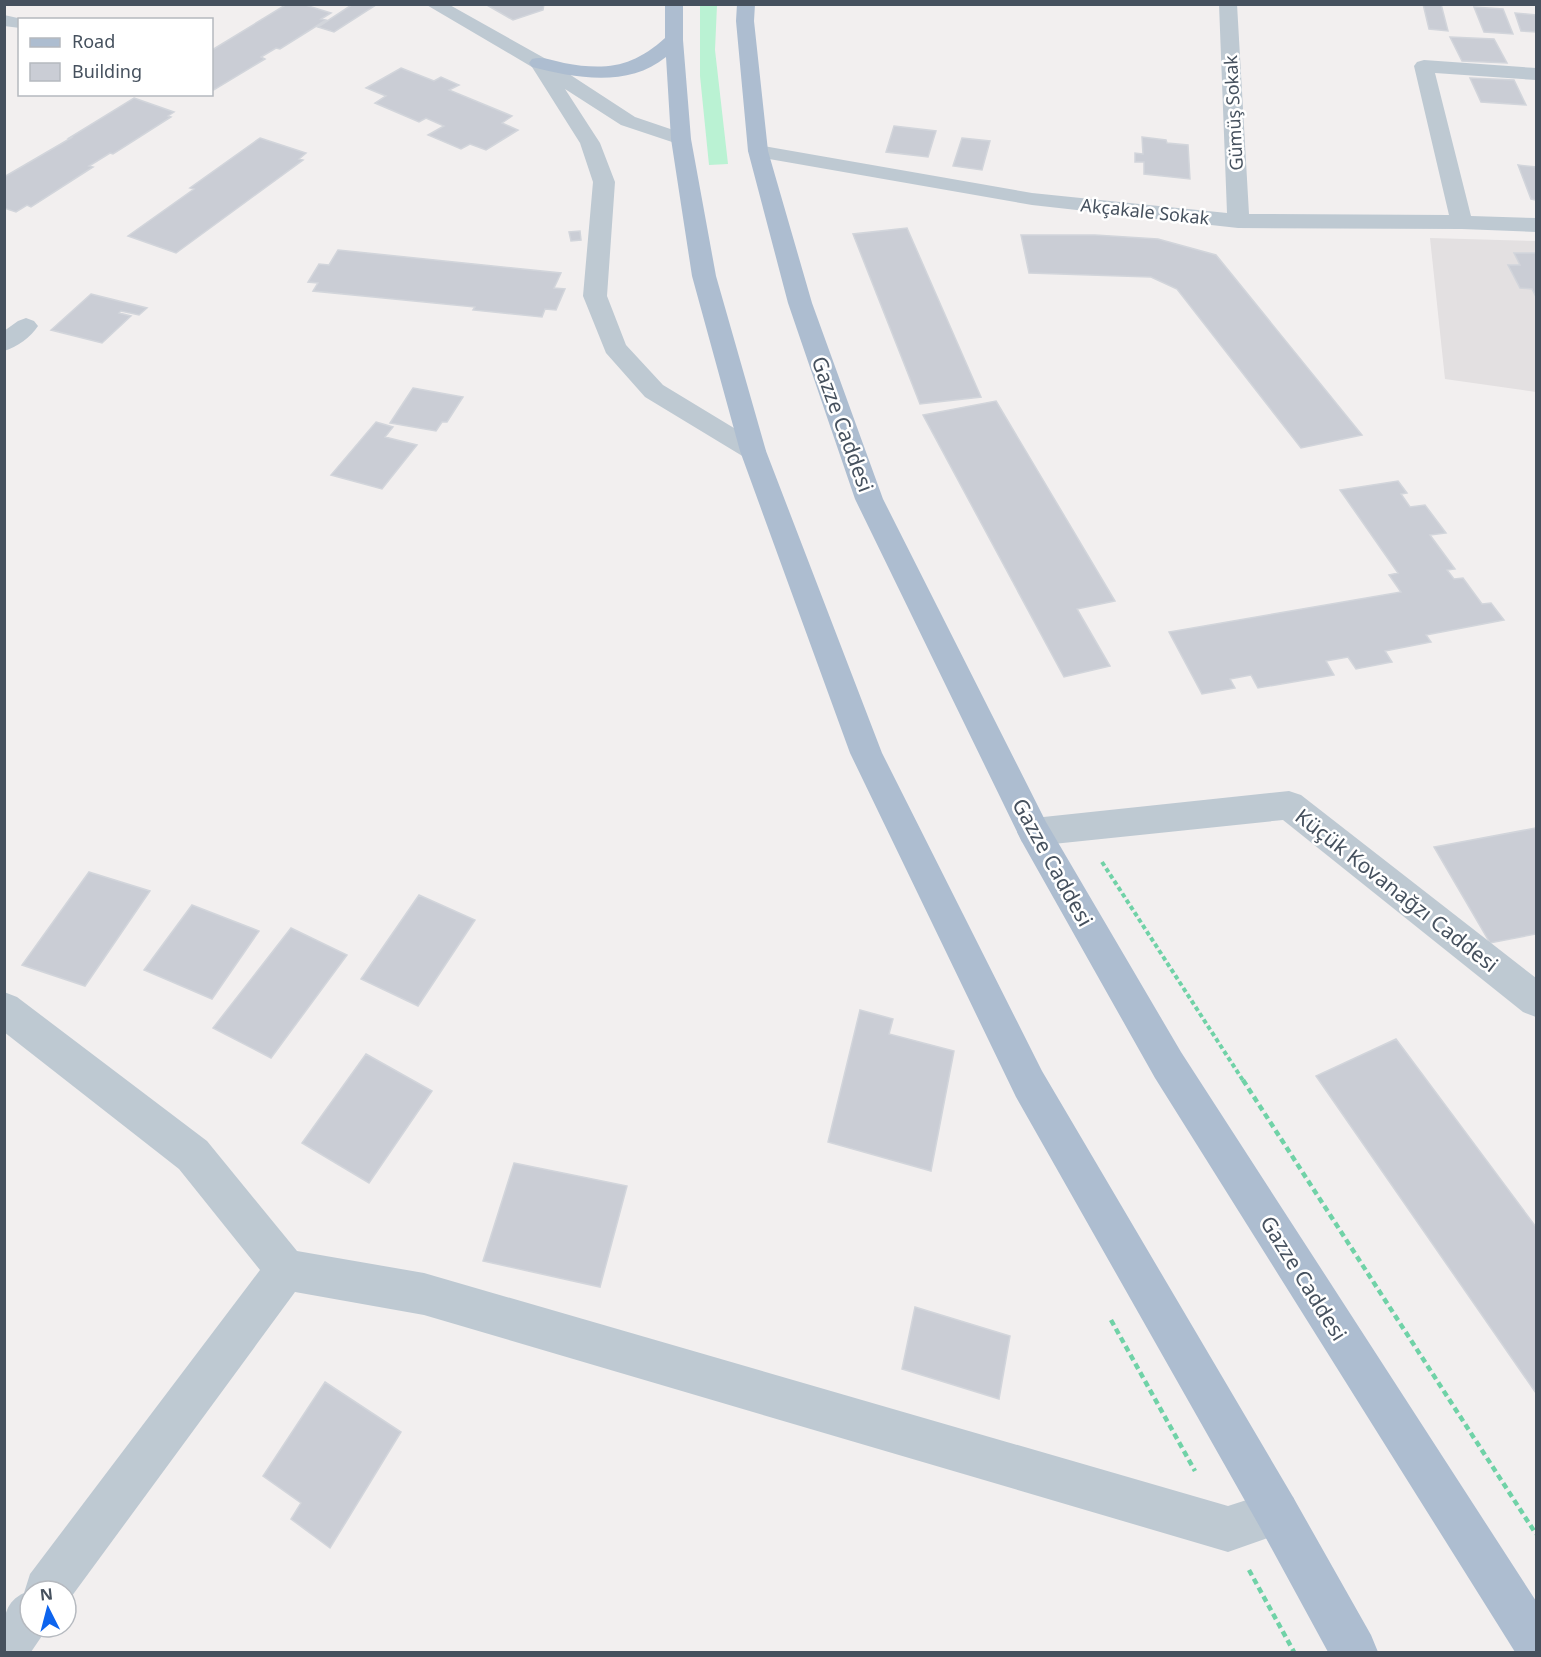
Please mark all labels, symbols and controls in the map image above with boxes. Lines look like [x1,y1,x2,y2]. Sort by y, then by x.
legend [18,18,213,96]
text: Road [72,29,115,53]
street label: Gümüş Sokak [1218,54,1248,171]
text: Building [72,59,142,83]
street label: Akçakale Sokak [1080,192,1211,230]
street label: Gazze Caddesi [806,352,880,496]
street label: Gazze Caddesi [1006,793,1100,931]
street label: Küçük Kovanağzı Caddesi [1290,802,1504,978]
street label: Gazze Caddesi [1254,1210,1354,1346]
north arrow [18,1579,78,1639]
text: N [39,1582,54,1606]

